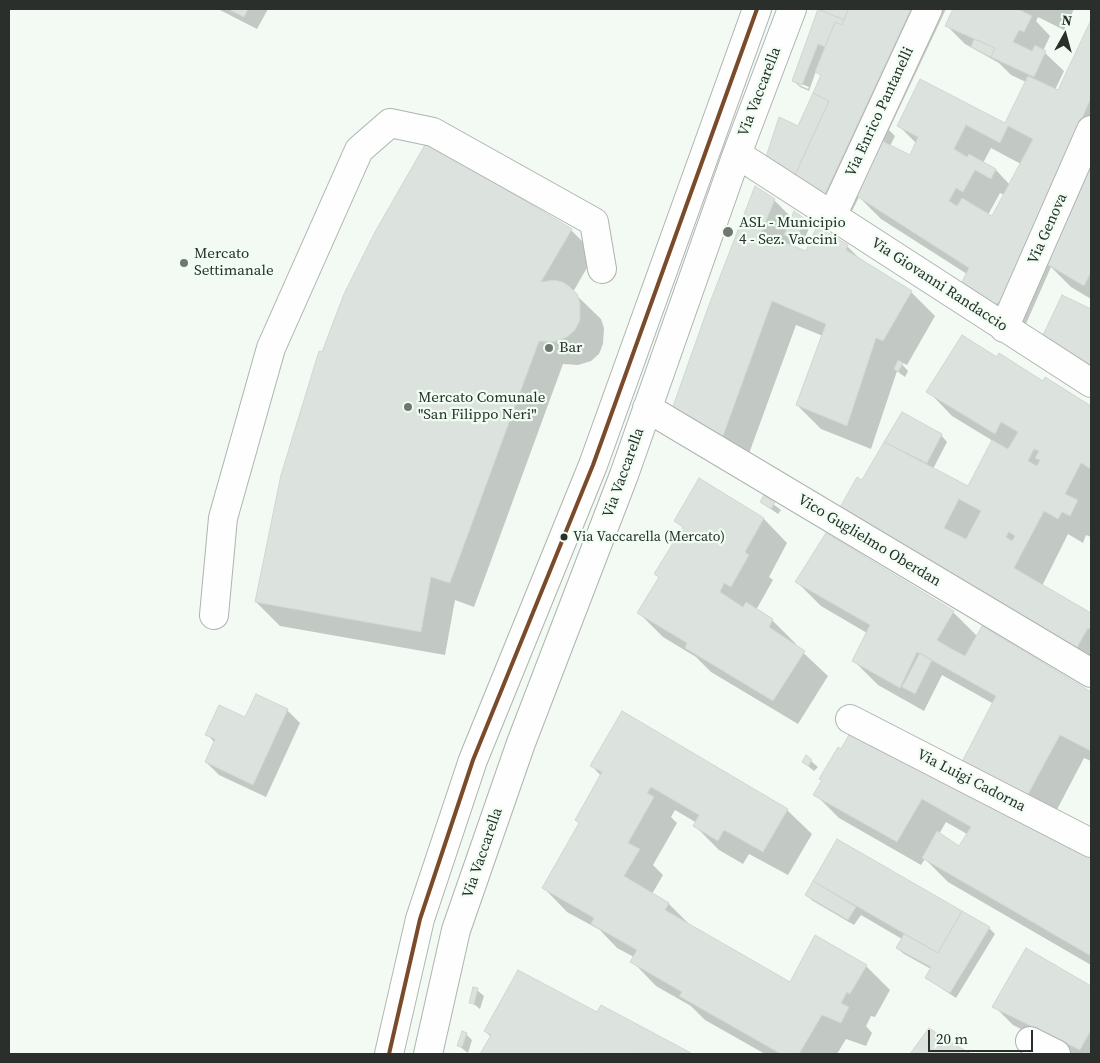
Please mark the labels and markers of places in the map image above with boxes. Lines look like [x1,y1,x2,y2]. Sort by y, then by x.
place label: ASL - Municipio 4 - Sez. Vaccini [739,214,846,249]
marker: ASL - Municipio 4 - Sez. Vaccini [721,225,735,239]
place label: Mercato Settimanale [194,245,274,280]
marker: Mercato Settimanale [178,257,190,269]
place label: Bar [559,339,582,357]
marker: Bar [543,342,555,354]
place label: Mercato Comunale "San Filippo Neri" [418,389,545,424]
marker: Mercato Comunale "San Filippo Neri" [402,401,414,413]
place label: Via Vaccarella (Mercato) [573,529,725,545]
marker: Via Vaccarella (Mercato) [559,532,569,542]

